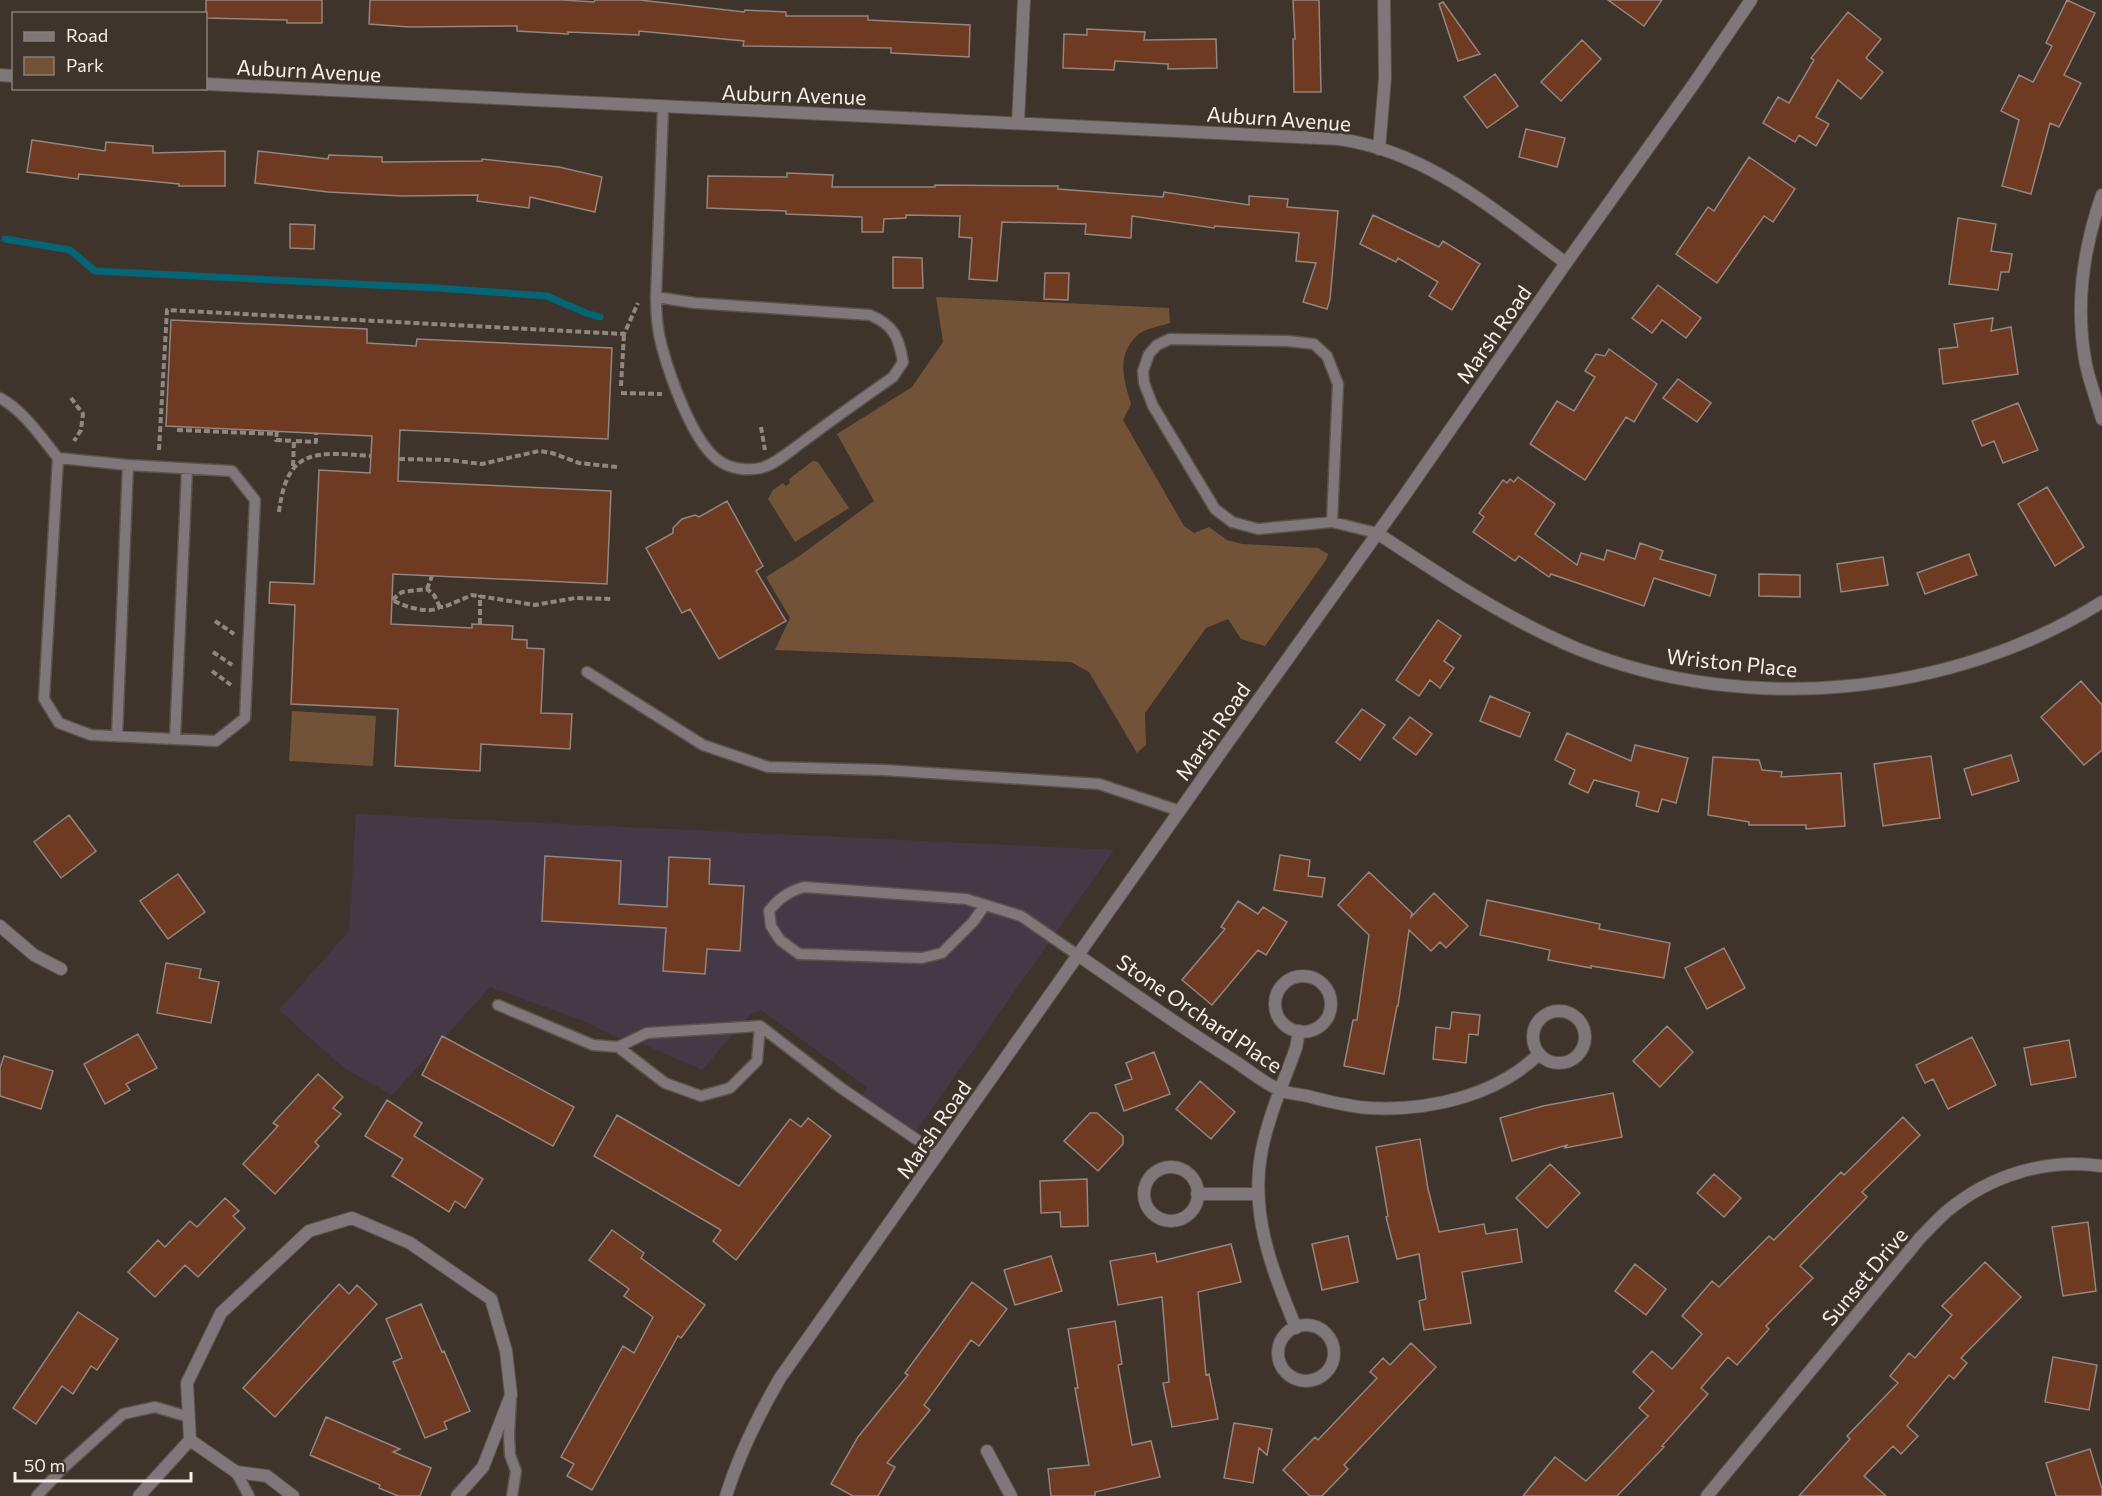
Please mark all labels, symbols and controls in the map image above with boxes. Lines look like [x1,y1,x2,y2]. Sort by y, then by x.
legend [12,12,207,90]
text: Road [66,24,108,46]
text: Park [66,54,104,76]
street label: Auburn Avenue [236,54,382,86]
street label: Auburn Avenue [721,79,867,109]
street label: Auburn Avenue [1206,100,1352,136]
street label: Marsh Road [1450,280,1536,388]
street label: Wriston Place [1665,643,1799,681]
street label: Marsh Road [1169,677,1255,785]
street label: Stone Orchard Place [1113,948,1287,1078]
street label: Marsh Road [890,1075,976,1183]
street label: Sunset Drive [1816,1222,1912,1330]
scale bar [15,1445,190,1483]
text: 50 m [24,1454,65,1476]

